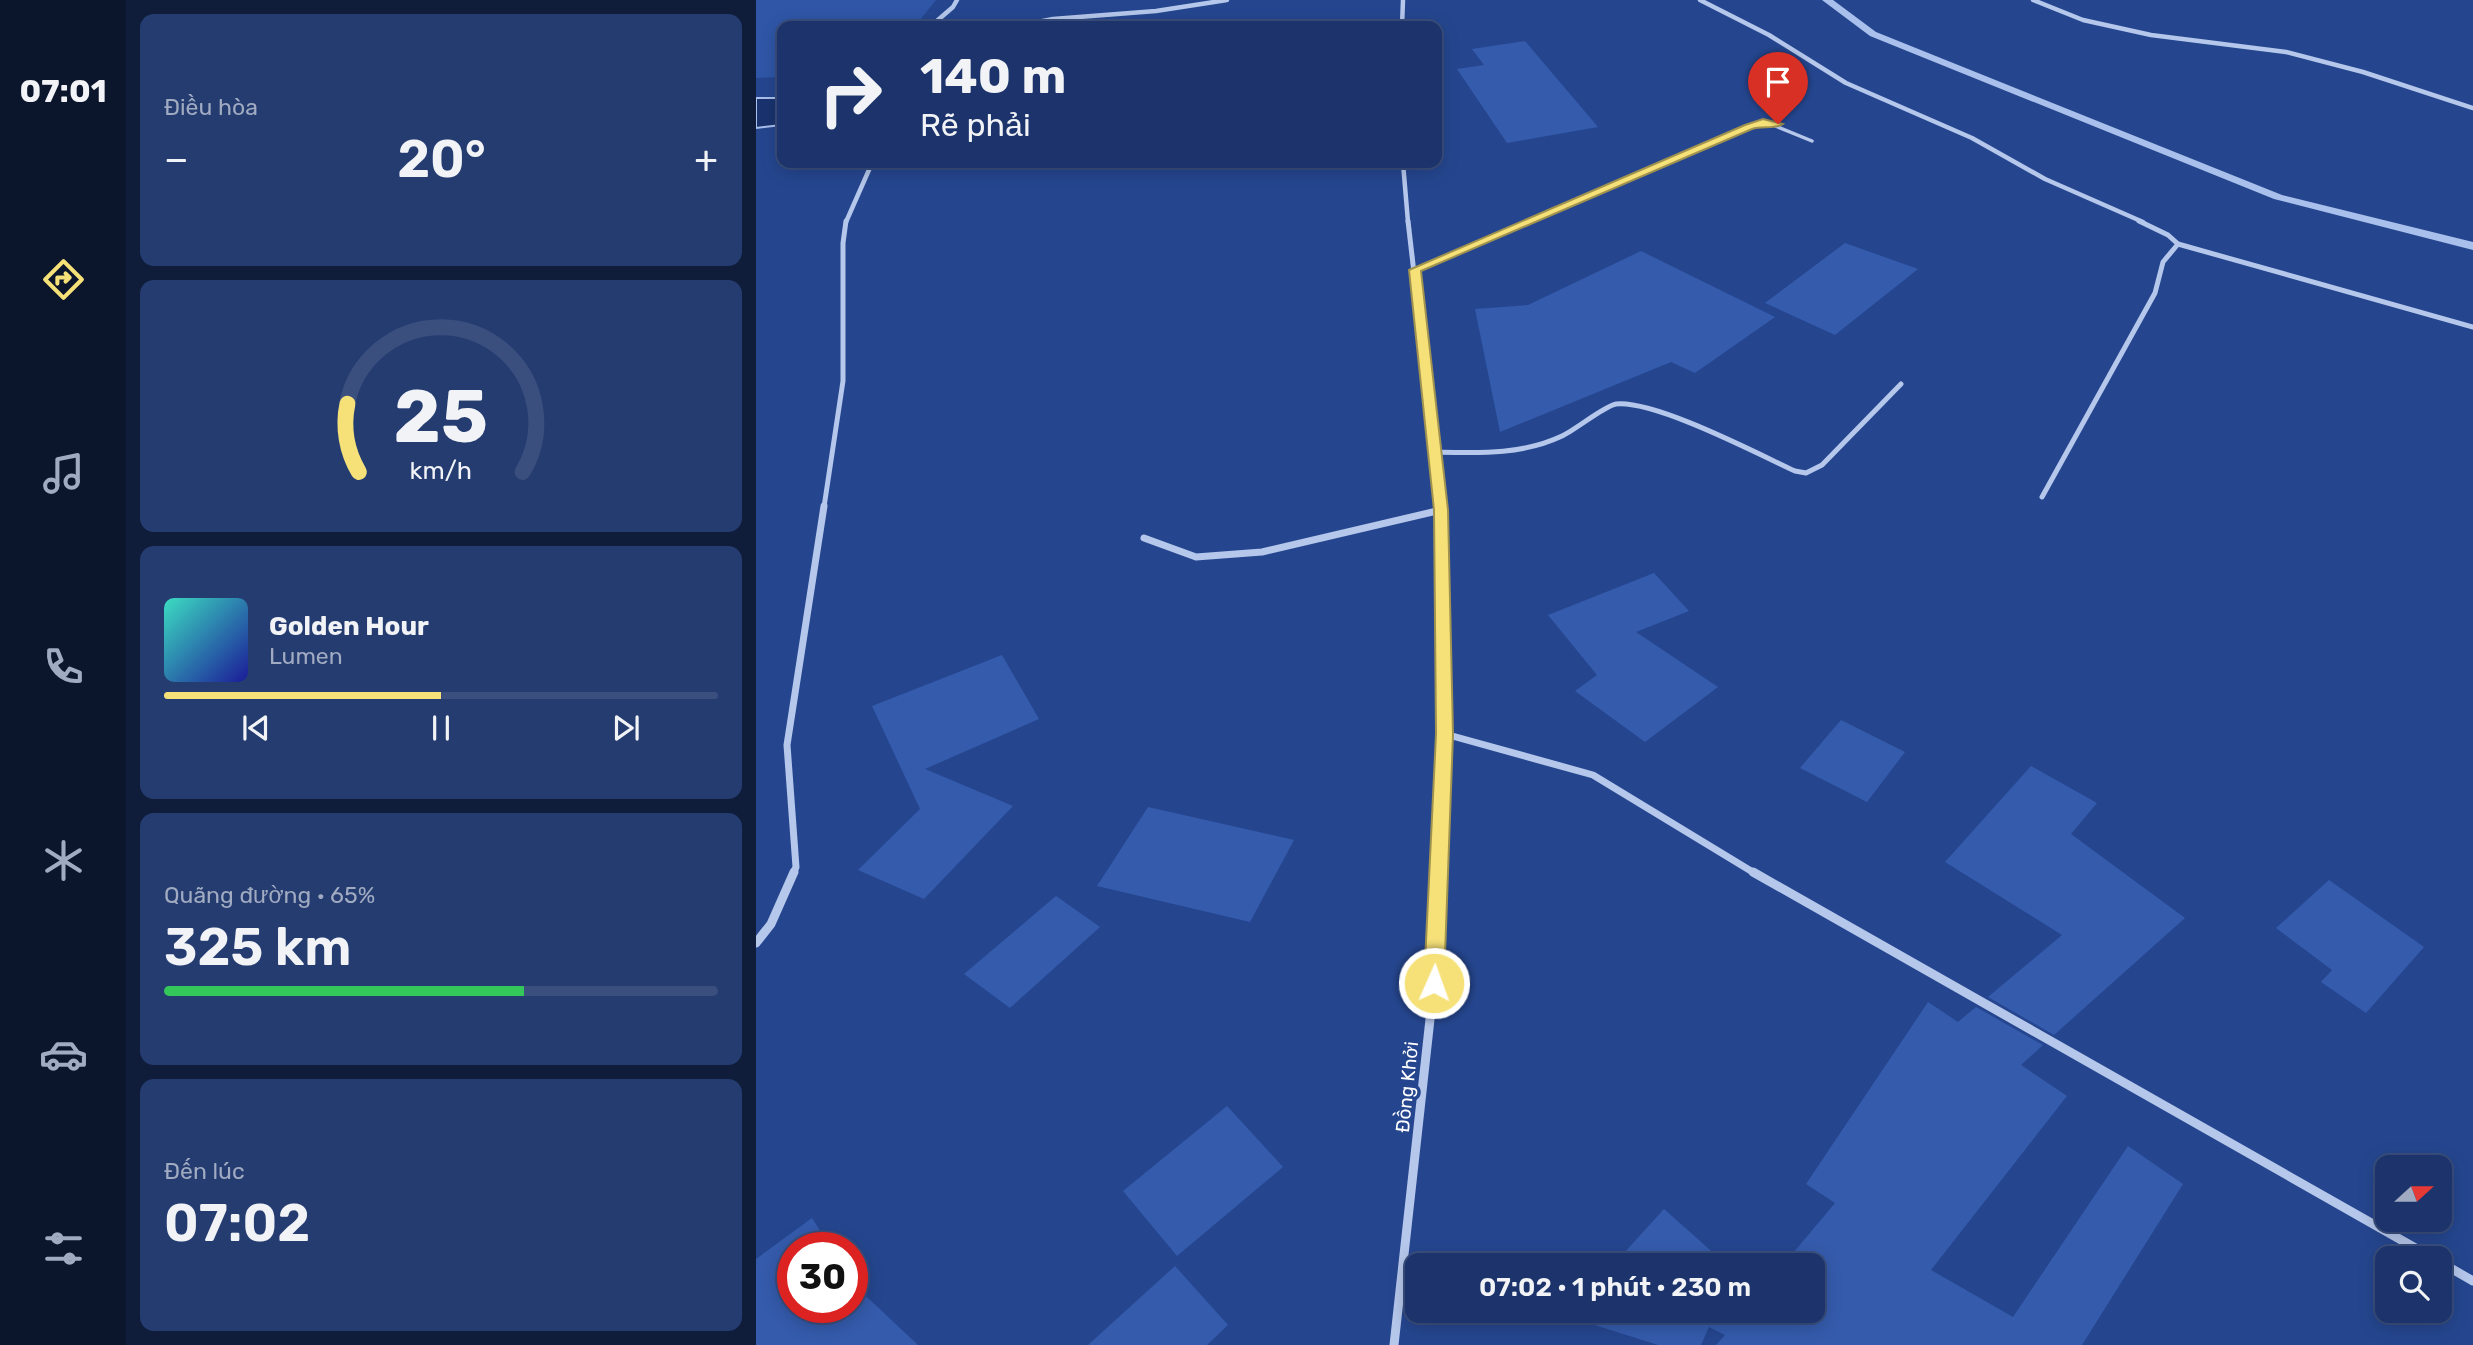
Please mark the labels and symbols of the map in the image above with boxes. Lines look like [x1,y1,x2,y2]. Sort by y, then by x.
pin [1748,52,1808,124]
position arrow [1397,946,1471,1020]
street label: Đồng Khởi [1391,1040,1423,1134]
north arrow [2375,1155,2452,1232]
speed limit sign: 30 [777,1232,868,1323]

